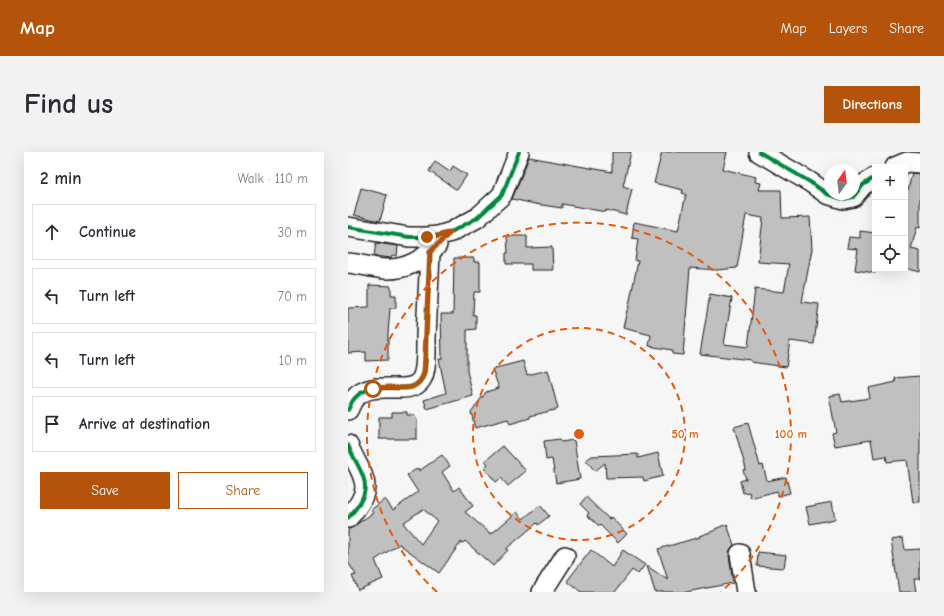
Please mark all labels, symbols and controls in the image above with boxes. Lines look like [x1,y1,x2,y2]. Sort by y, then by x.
text: Map [20,17,55,39]
text: Map [780,20,807,37]
text: Layers [829,20,867,37]
text: Share [889,20,924,37]
button: Directions [824,86,920,123]
text: Find us [24,88,113,120]
north arrow [824,164,860,200]
map controls [872,164,908,272]
button: + [872,164,908,200]
text: 2 min [40,169,81,188]
text: Walk · 110 m [237,171,308,186]
button: − [872,200,908,236]
icon: ahead [41,221,63,243]
text: Continue [79,223,136,241]
text: 30 m [277,225,307,240]
route end [418,228,436,246]
button: locate [872,236,908,272]
icon: left [41,285,63,307]
text: Turn left [79,287,135,305]
text: 70 m [278,289,307,304]
icon: left [41,349,63,371]
text: Turn left [79,351,135,369]
text: 10 m [279,353,307,368]
route start [364,380,382,398]
icon: arrive [41,413,63,435]
text: Arrive at destination [79,415,210,433]
centre of rings [572,427,586,441]
text: 50 m [671,427,699,441]
text: 100 m [775,427,807,441]
button: Save [40,472,170,509]
button: Share [178,472,308,509]

